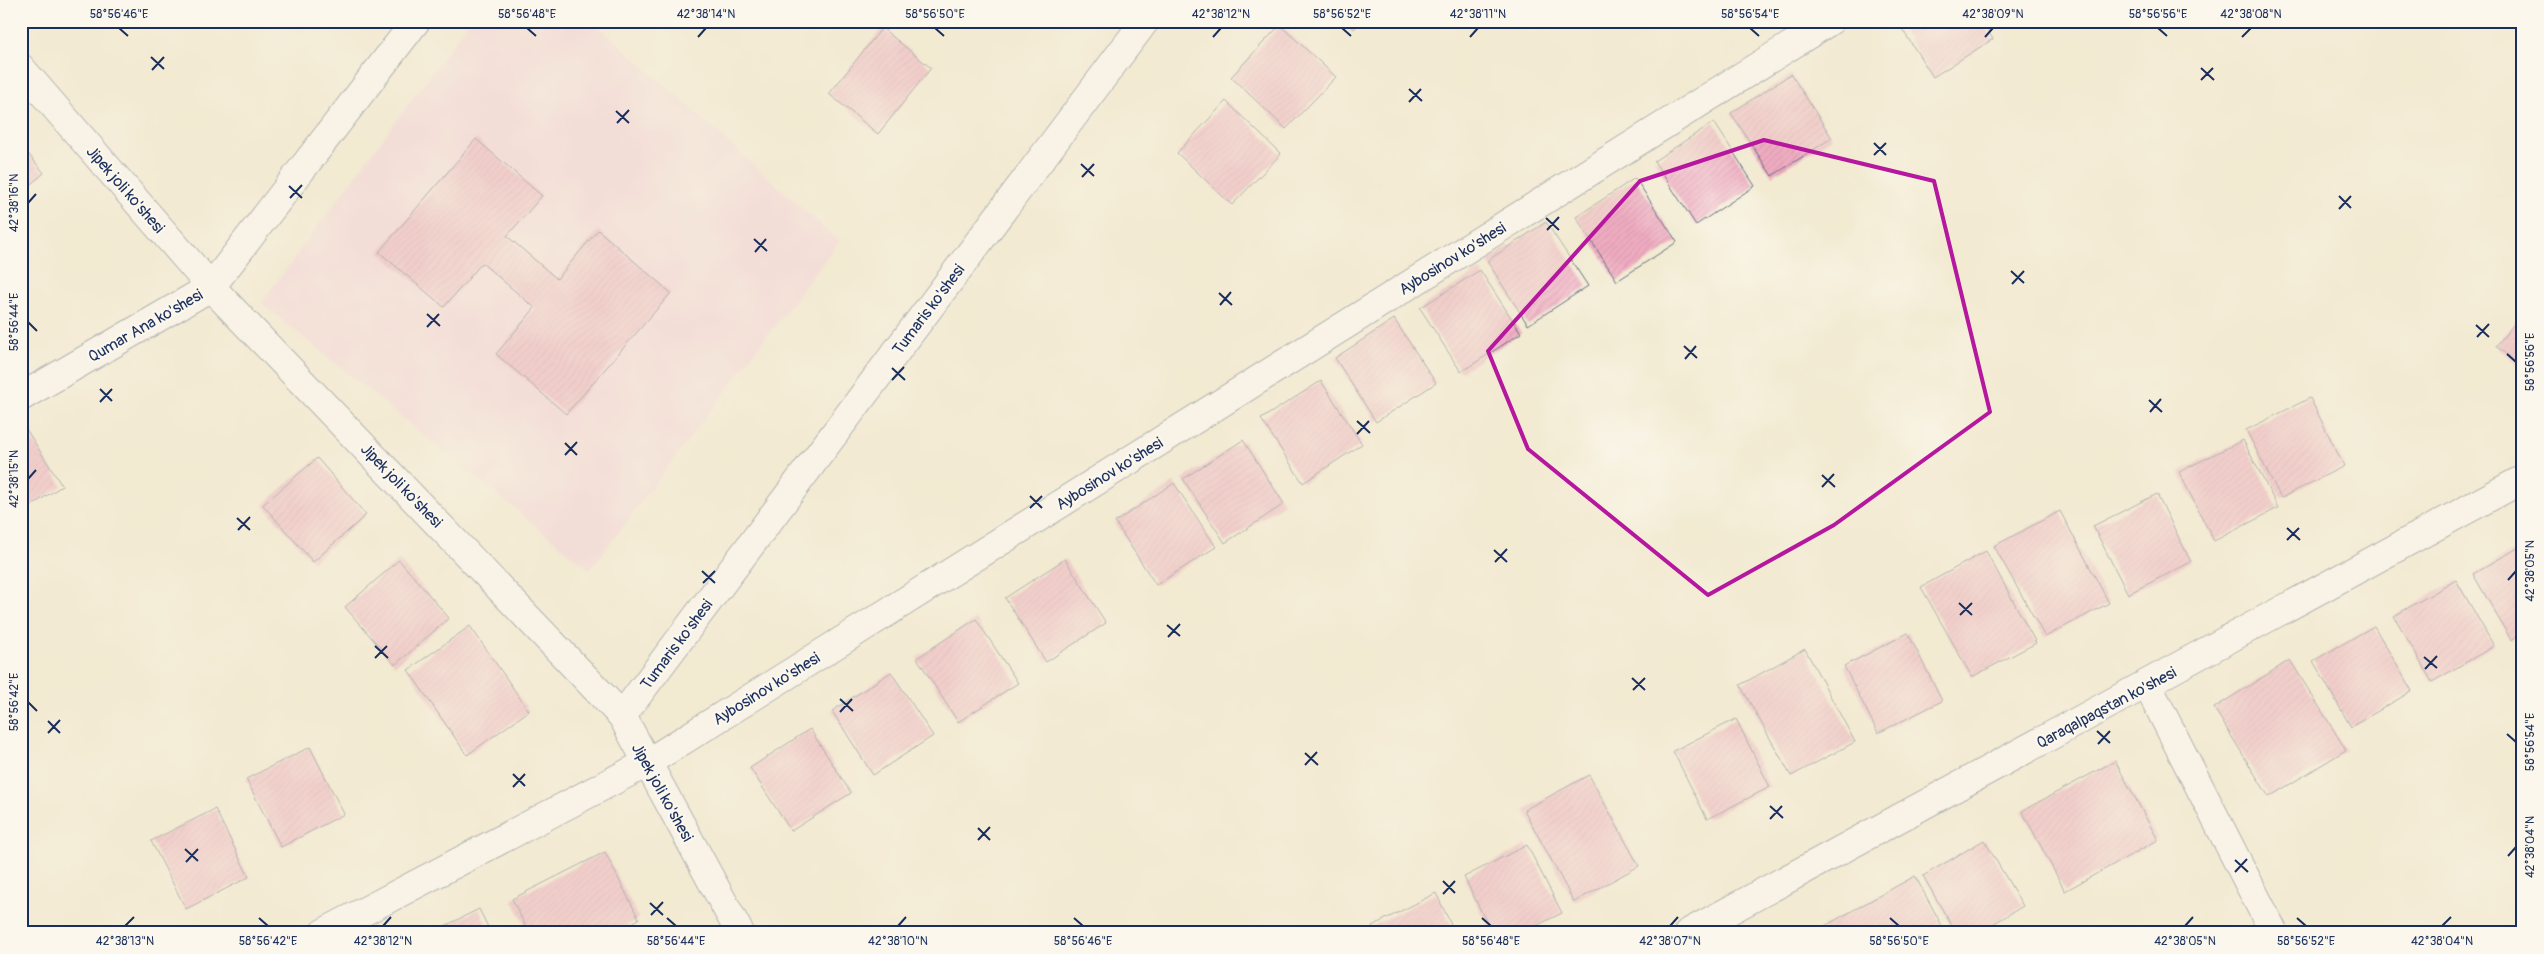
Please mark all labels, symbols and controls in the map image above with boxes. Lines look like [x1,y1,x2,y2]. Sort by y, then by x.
text: 58°56'46"E [90,7,148,22]
text: 58°56'48"E [498,7,556,22]
text: 42°38'14"N [677,7,735,22]
text: 58°56'50"E [905,7,965,22]
text: 42°38'12"N [1192,7,1250,22]
text: 58°56'52"E [1313,7,1371,22]
text: 42°38'11"N [1450,7,1506,22]
text: 58°56'54"E [1721,7,1779,22]
text: 42°38'09"N [1962,7,2024,22]
text: 58°56'56"E [2129,7,2187,22]
text: 42°38'08"N [2220,7,2282,22]
street label: Jipek joli ko'shesi [82,142,169,238]
text: 42°38'16"N [7,174,22,232]
street label: Aybosinov ko'shesi [1395,218,1510,300]
street label: Tumaris ko'shesi [888,260,969,359]
street label: Qumar Ana ko'shesi [84,285,207,367]
text: 58°56'44"E [7,293,22,351]
text: 58°56'56"E [2523,333,2538,391]
street label: Aybosinov ko'shesi [1052,433,1167,515]
street label: Jipek joli ko'shesi [356,439,447,532]
text: 42°38'15"N [7,450,22,508]
text: 42°38'05"N [2523,540,2538,602]
street label: Tumaris ko'shesi [636,595,717,694]
street label: Aybosinov ko'shesi [709,648,824,730]
street label: Qaraqalpaqstan ko'shesi [2033,662,2180,753]
text: 58°56'42"E [7,673,22,731]
text: 58°56'54"E [2523,713,2538,771]
street label: Jipek joli ko'shesi [627,740,697,845]
text: 42°38'04"N [2523,816,2538,878]
text: 42°38'13"N [96,934,154,949]
text: 58°56'42"E [239,934,297,949]
text: 42°38'12"N [354,934,412,949]
text: 58°56'44"E [647,934,705,949]
text: 42°38'10"N [868,934,928,949]
text: 58°56'46"E [1054,934,1112,949]
text: 58°56'48"E [1462,934,1520,949]
text: 42°38'07"N [1639,934,1701,949]
text: 58°56'50"E [1869,934,1929,949]
text: 42°38'05"N [2154,934,2216,949]
text: 58°56'52"E [2277,934,2335,949]
text: 42°38'04"N [2411,934,2473,949]

